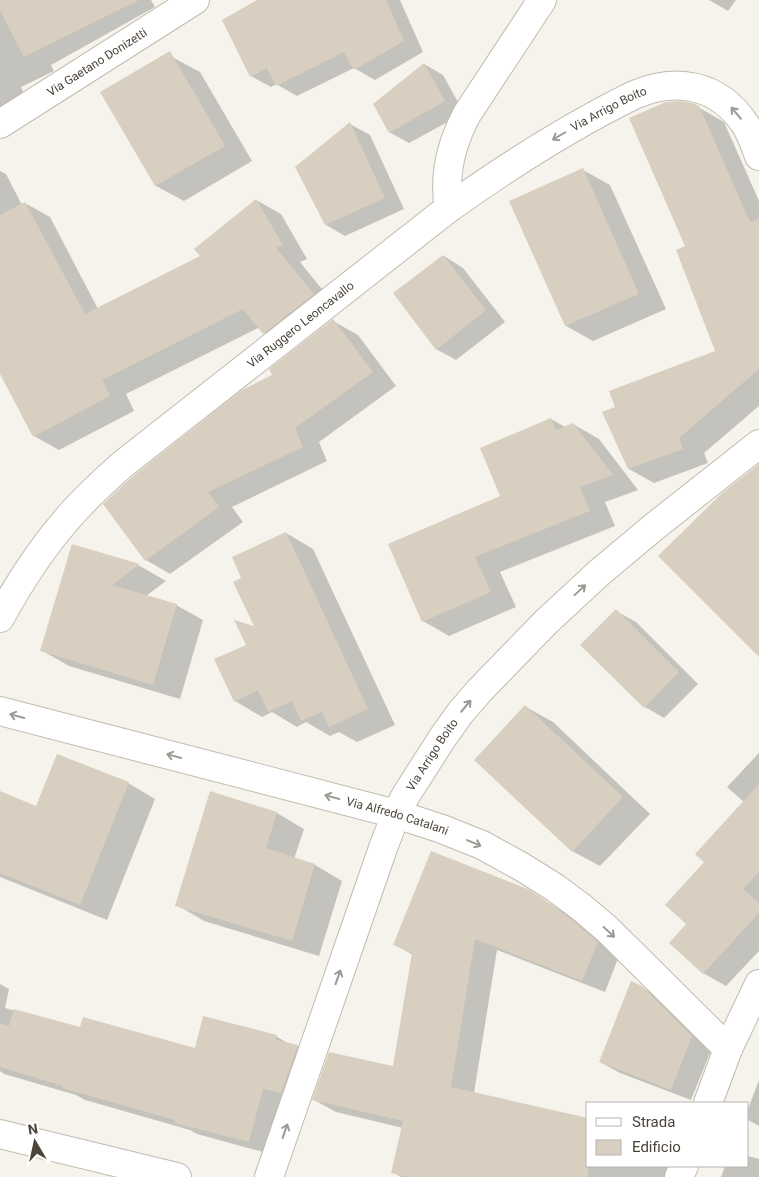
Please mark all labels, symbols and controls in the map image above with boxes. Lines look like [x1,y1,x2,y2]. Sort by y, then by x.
street label: Via Gaetano Donizetti [45,25,150,99]
street label: Via Arrigo Boito [568,84,649,134]
one-way arrow [731,107,742,120]
one-way arrow [553,132,567,142]
street label: Via Ruggero Leoncavallo [244,278,357,371]
one-way arrow [574,584,587,596]
one-way arrow [461,700,472,713]
one-way arrow [9,710,25,720]
street label: Via Arrigo Boito [403,716,461,794]
one-way arrow [167,751,183,761]
one-way arrow [324,792,340,801]
street label: Via Alfredo Catalani [345,794,451,838]
one-way arrow [466,838,481,848]
one-way arrow [603,926,616,938]
one-way arrow [334,970,343,986]
legend [586,1102,749,1167]
text: Strada [632,1113,675,1131]
north arrow [10,1117,60,1167]
text: N [27,1120,39,1138]
one-way arrow [281,1124,290,1139]
text: Edificio [632,1138,681,1156]

